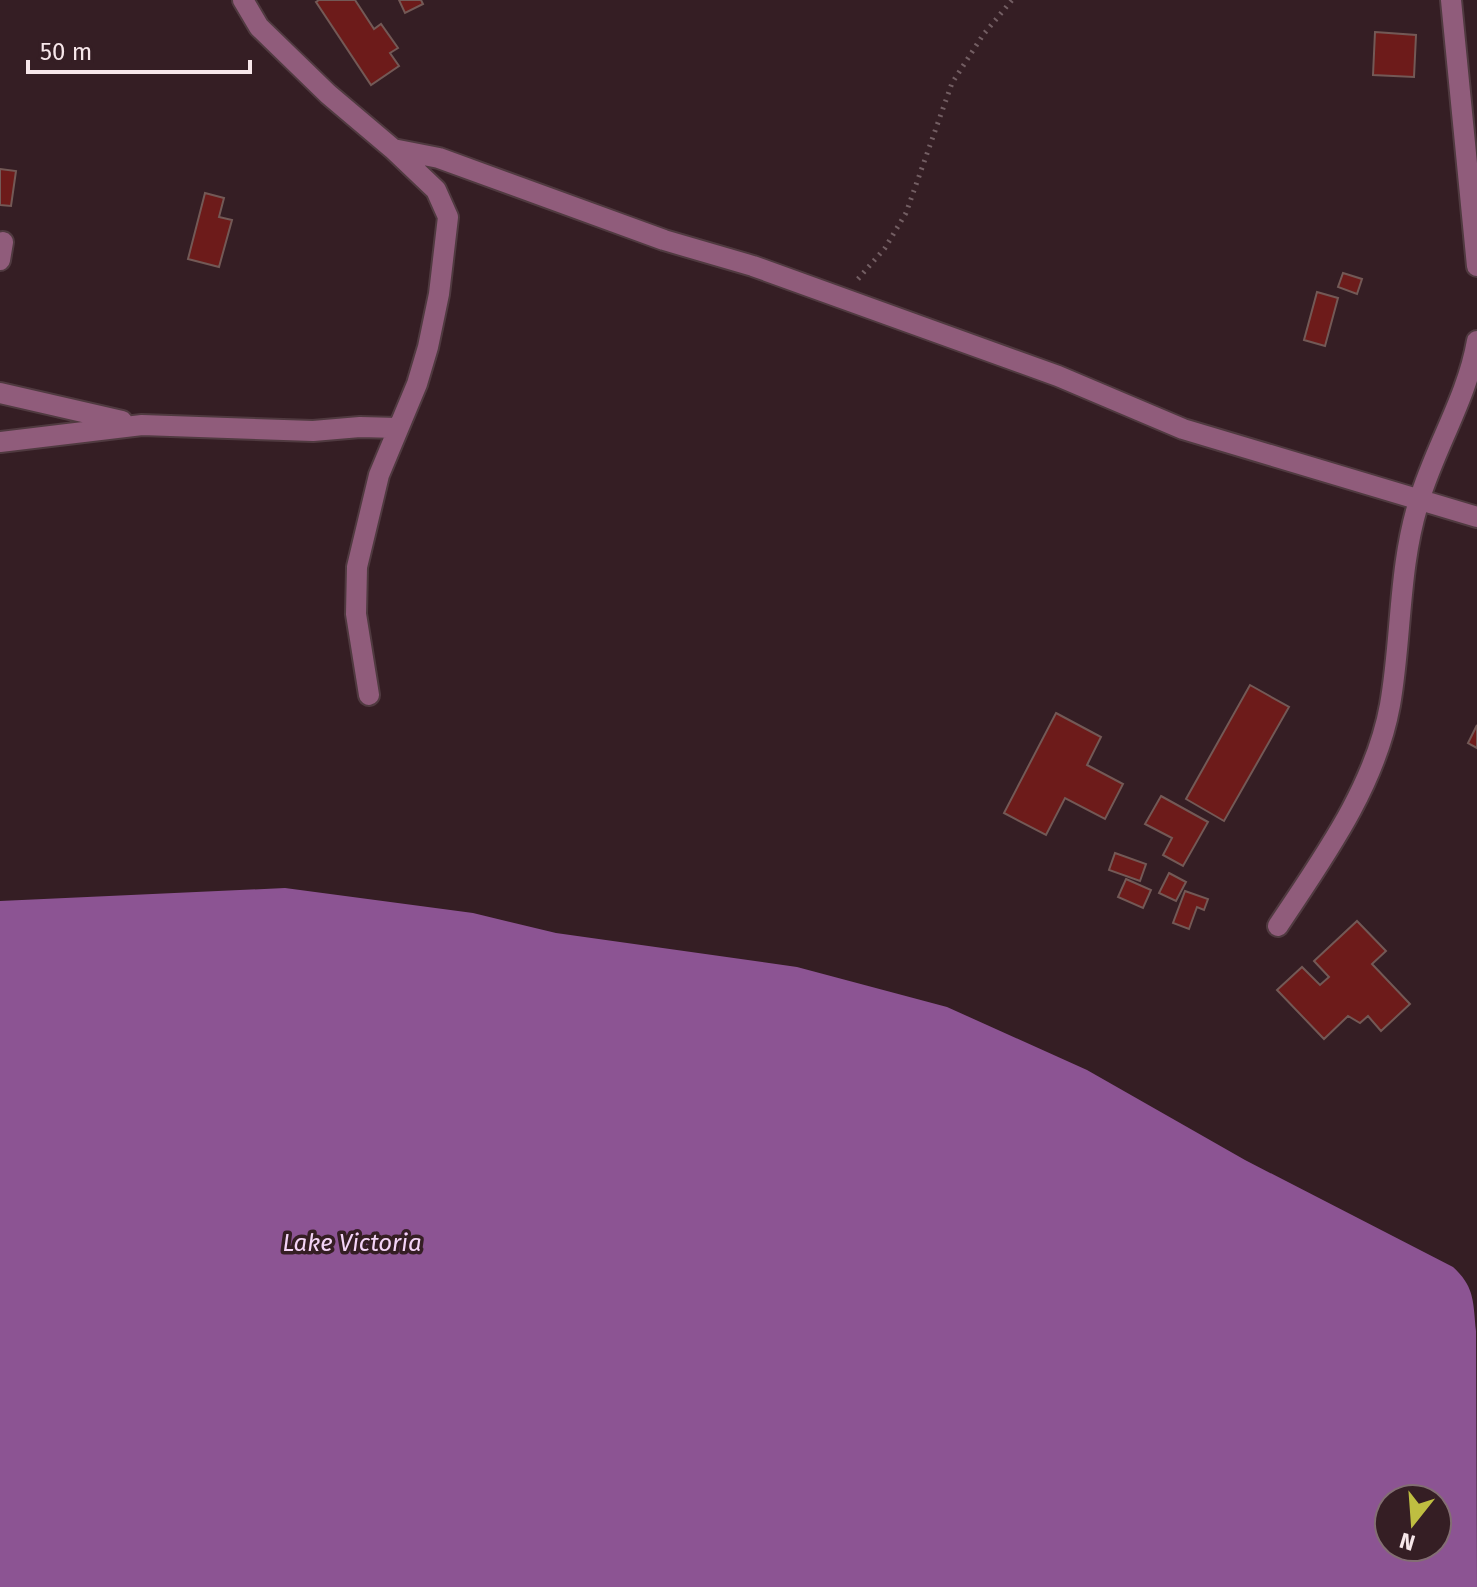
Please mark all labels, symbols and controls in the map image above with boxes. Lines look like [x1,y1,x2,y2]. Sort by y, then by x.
scale bar [28,24,250,74]
text: 50 m [40,38,92,66]
water label: Lake Victoria [282,1229,422,1257]
north arrow [1373,1483,1453,1563]
text: N [1396,1527,1418,1557]

